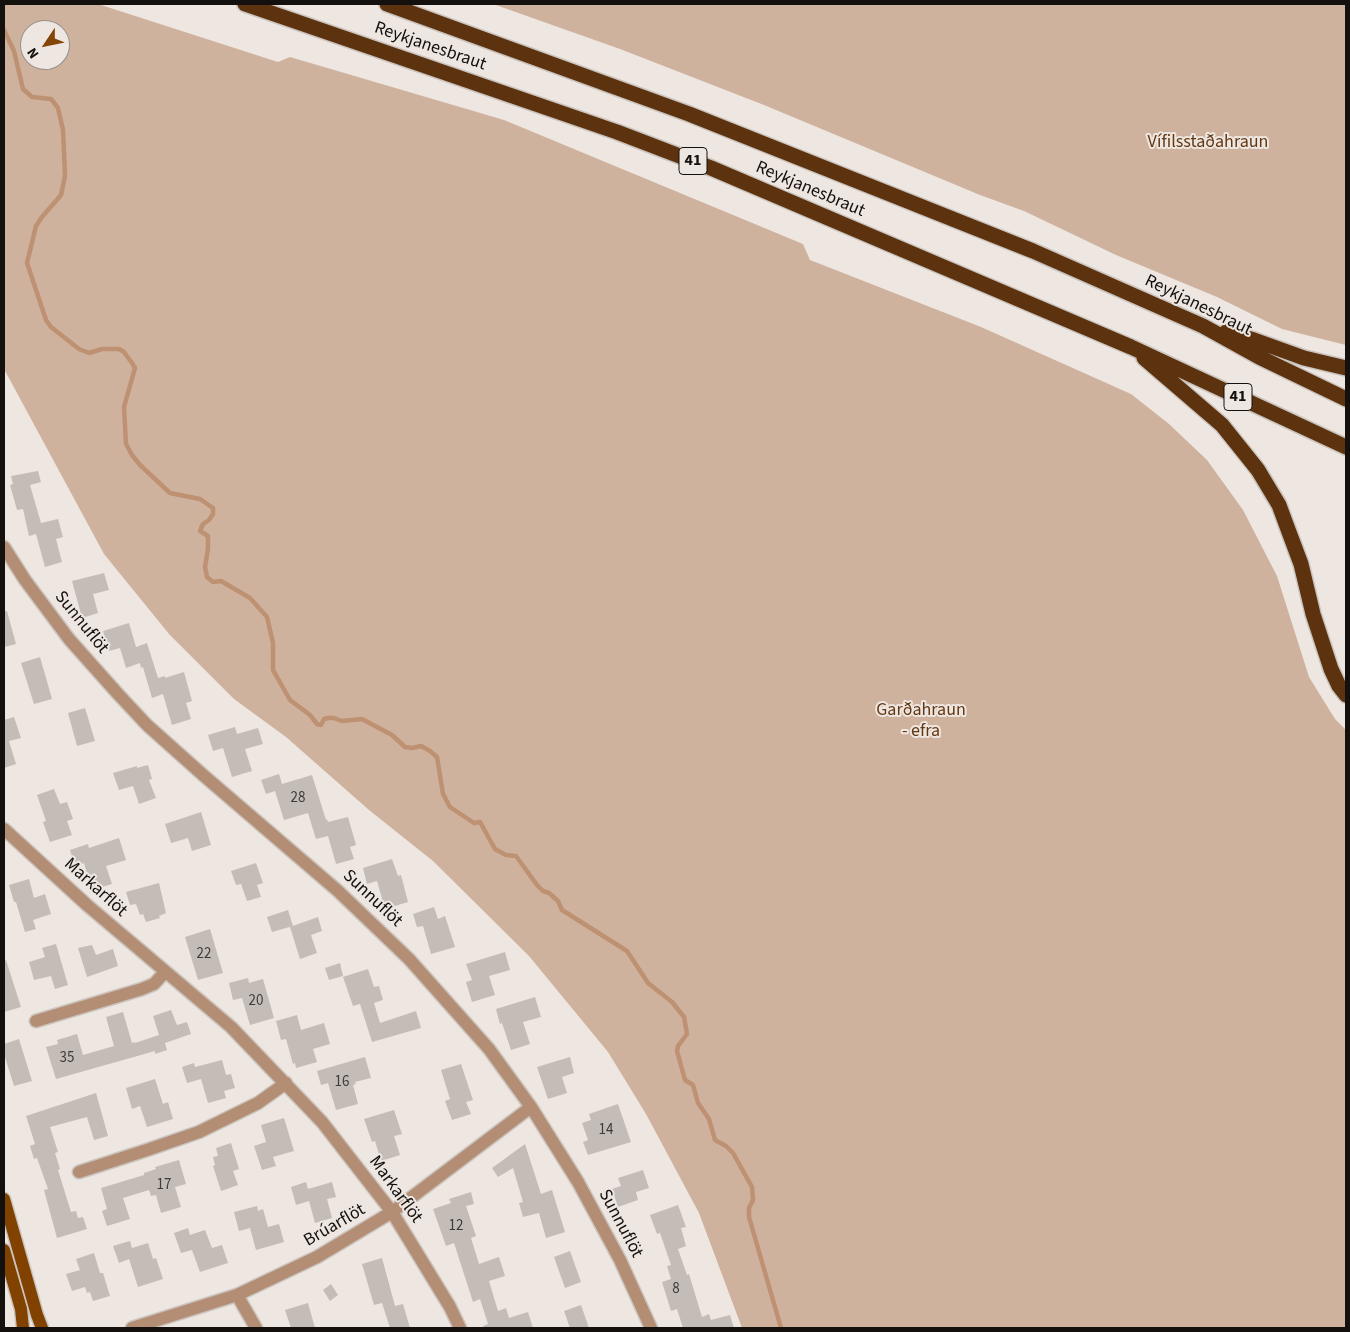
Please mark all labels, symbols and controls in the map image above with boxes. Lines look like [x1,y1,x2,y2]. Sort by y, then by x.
street label: Reykjanesbraut [371,18,489,76]
north arrow [20,20,70,70]
text: N [22,43,44,62]
park label: Vífilsstaðahraun [1148,132,1268,154]
road number: 41 [679,148,707,175]
street label: Reykjanesbraut [752,157,868,223]
street label: Reykjanesbraut [1141,271,1255,341]
road number: 41 [1224,384,1252,411]
street label: Sunnuflöt [49,587,113,659]
park label: Garðahraun - efra [876,700,966,742]
house number: 28 [291,790,305,808]
street label: Markarflöt [59,854,131,922]
street label: Sunnuflöt [337,866,407,932]
house number: 22 [197,946,211,964]
house number: 20 [249,993,263,1011]
house number: 35 [60,1050,74,1068]
house number: 16 [335,1074,349,1092]
house number: 14 [599,1122,613,1140]
street label: Markarflöt [363,1152,427,1228]
house number: 17 [157,1177,171,1195]
street label: Sunnuflöt [593,1186,647,1262]
street label: Brúarflöt [300,1200,370,1252]
house number: 12 [449,1218,463,1236]
house number: 8 [672,1281,680,1299]

